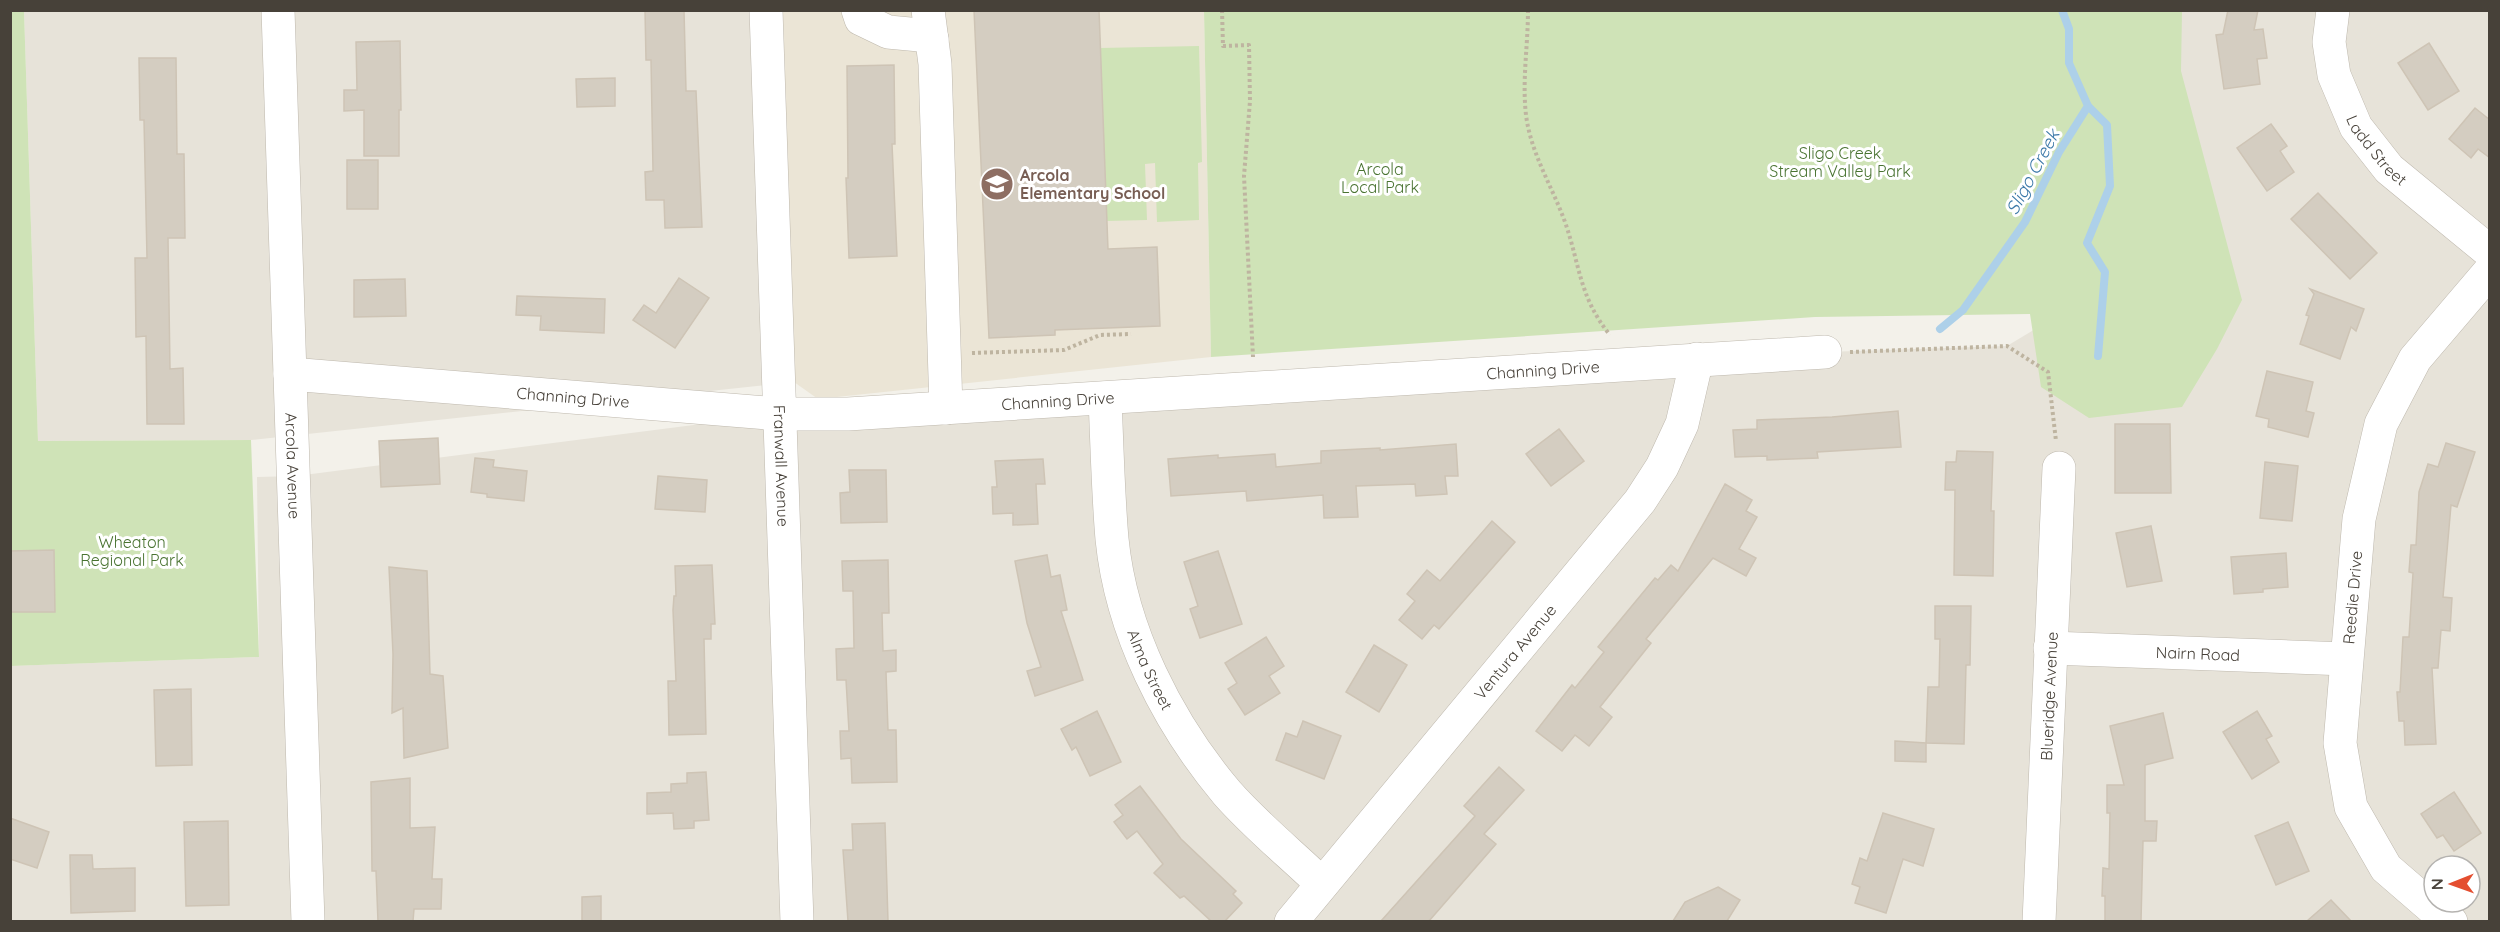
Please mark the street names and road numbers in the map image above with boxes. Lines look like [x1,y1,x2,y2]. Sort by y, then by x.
street label: Ladd Street [2342,112,2411,190]
street label: Channing Drive [1486,356,1600,383]
street label: Channing Drive [516,383,630,412]
street label: Channing Drive [1001,387,1115,414]
street label: Franwall Avenue [769,404,794,527]
street label: Arcola Avenue [281,412,305,519]
street label: Reedie Drive [2338,550,2366,645]
street label: Ventura Avenue [1470,600,1560,704]
street label: Alma Street [1123,627,1177,714]
street label: Blueridge Avenue [2036,631,2062,761]
street label: Nairn Road [2155,642,2240,665]

